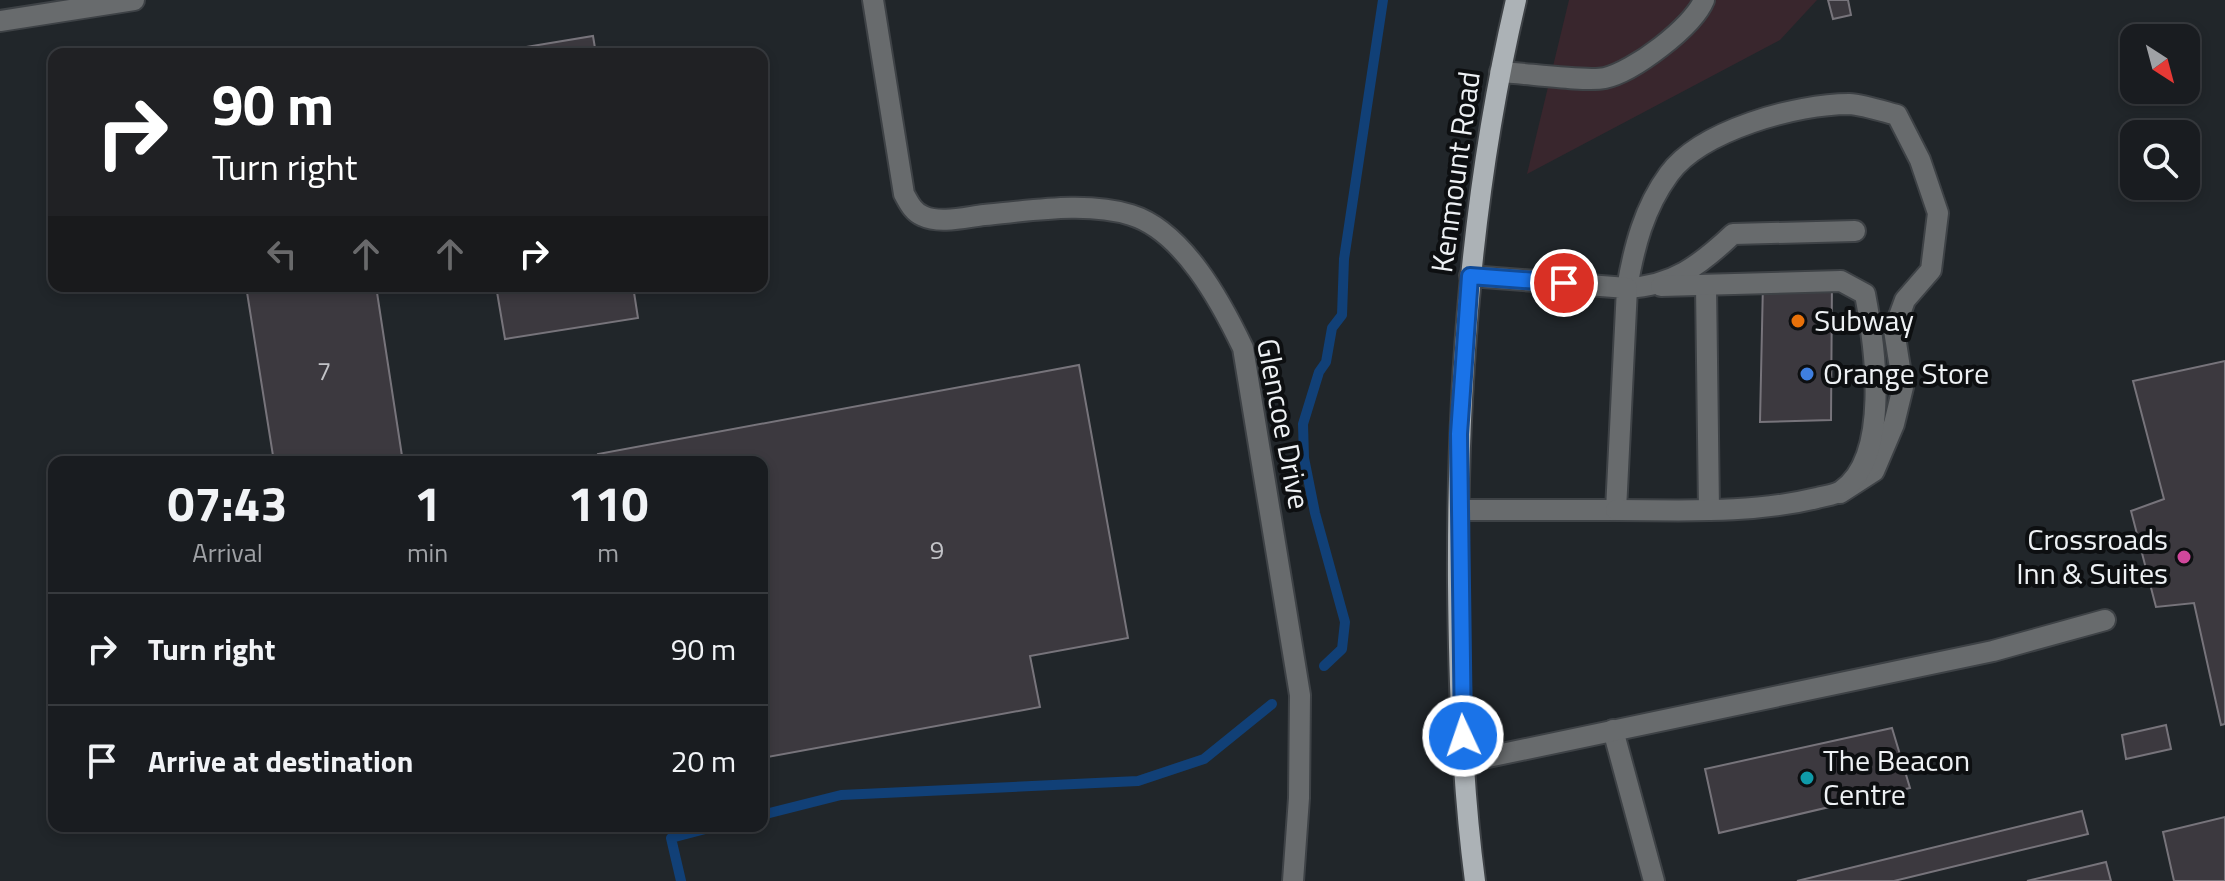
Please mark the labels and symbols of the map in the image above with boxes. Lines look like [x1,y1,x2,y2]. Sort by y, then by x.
north arrow [2120,24,2200,104]
street label: Kenmount Road [1418,68,1492,275]
pin [1530,249,1598,317]
place label: Subway [1814,297,1914,343]
marker: Subway [1789,312,1807,330]
street label: Glencoe Drive [1245,335,1323,513]
place label: Orange Store [1823,350,1989,396]
house number: 7 [317,351,331,390]
marker: Orange Store [1798,365,1816,383]
place label: Crossroads Inn & Suites [2016,516,2168,596]
house number: 9 [930,530,944,569]
marker: Crossroads Inn & Suites [2175,548,2193,566]
position arrow [1421,694,1505,778]
place label: The Beacon Centre [1823,737,1970,817]
marker: The Beacon Centre [1798,769,1816,787]

